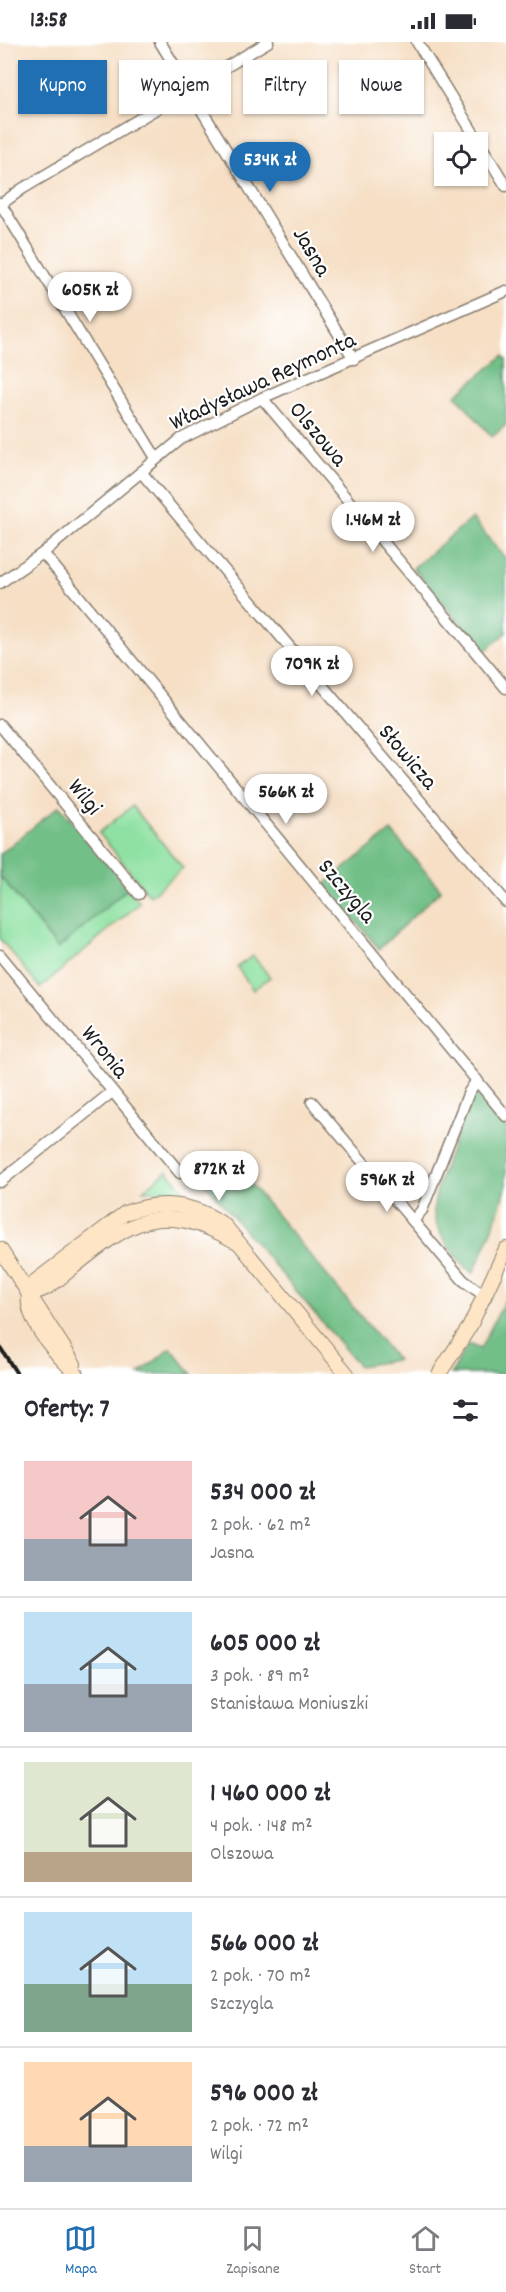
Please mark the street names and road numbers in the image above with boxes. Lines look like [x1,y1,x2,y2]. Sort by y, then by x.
street label: Jasna [282,221,339,284]
street label: Władysława Reymonta [165,324,363,441]
street label: Olszowa [279,395,355,476]
street label: Słowicza [369,717,445,799]
street label: Wilgi [58,772,109,824]
street label: Szczygla [308,852,384,932]
street label: Wronia [72,1019,136,1088]

